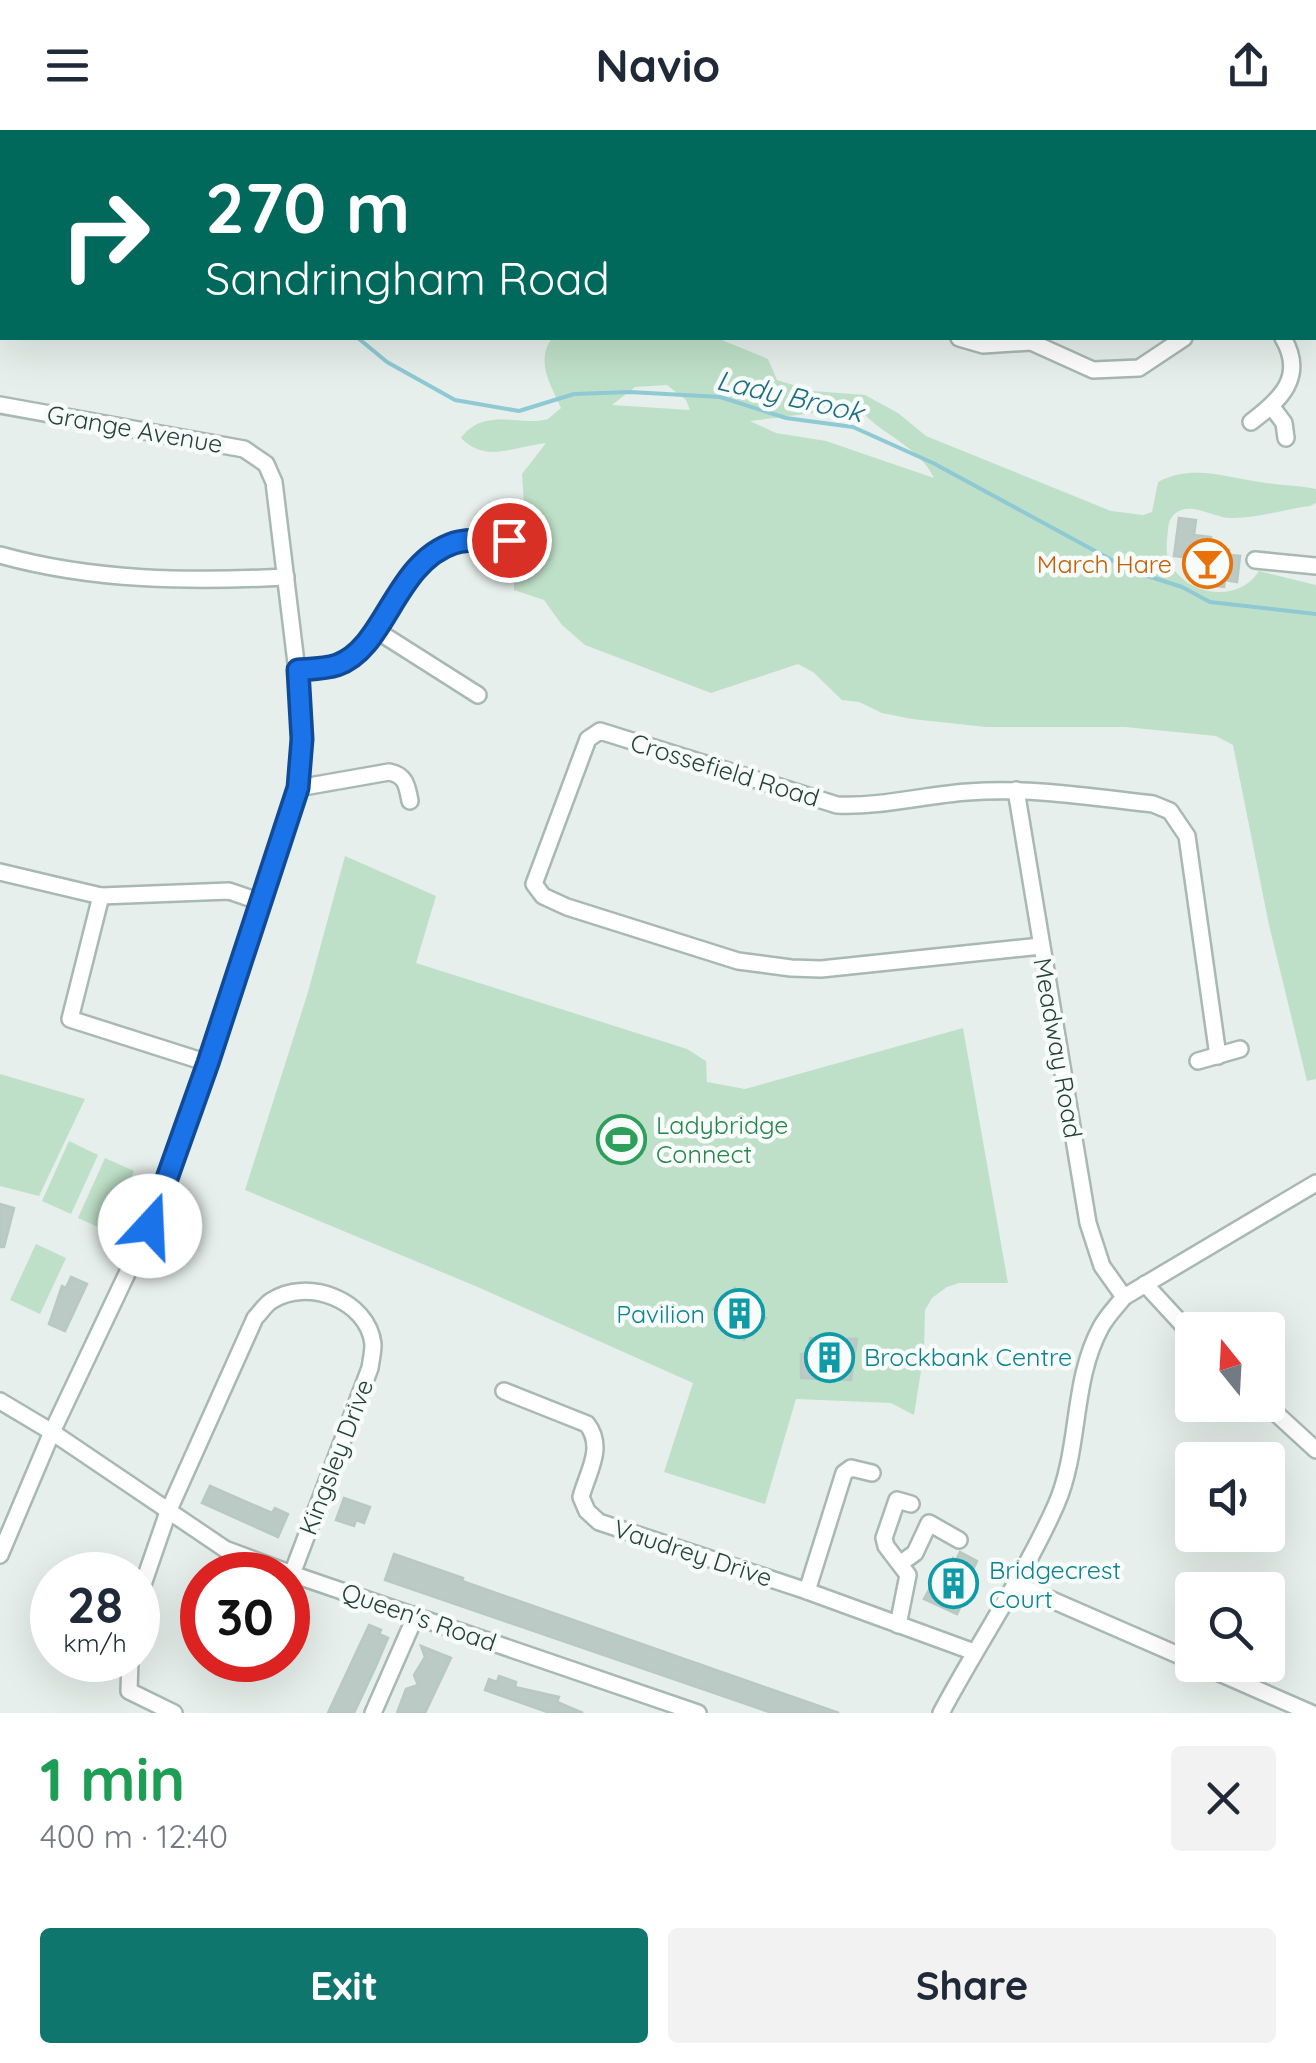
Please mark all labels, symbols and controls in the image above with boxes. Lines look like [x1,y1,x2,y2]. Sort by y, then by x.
text: Navio [596,37,720,93]
icon: menu [40,38,95,93]
icon: share [1221,38,1276,93]
text: 270 m [205,163,410,251]
icon: right [40,170,170,300]
text: Sandringham Road [205,250,610,306]
water label: Lady Brook [713,362,870,430]
street label: Grange Avenue [45,398,225,459]
pin [467,498,552,583]
icon: arrive [482,513,537,568]
bar icon: March Hare [1181,538,1233,590]
place label: March Hare [1037,548,1172,579]
street label: Crossefield Road [627,726,823,813]
street label: Meadway Road [1027,955,1090,1140]
place label: Ladybridge Connect [656,1109,788,1169]
sports icon: Ladybridge Connect [595,1113,647,1165]
position arrow [98,1174,202,1278]
building icon: Pavilion [714,1288,766,1340]
place label: Pavilion [616,1298,705,1329]
north arrow [1175,1312,1285,1422]
map controls [1175,1312,1285,1682]
building icon: Brockbank Centre [803,1331,855,1383]
place label: Brockbank Centre [864,1341,1072,1372]
street label: Kingsley Drive [292,1375,379,1539]
button: sound [1175,1442,1285,1552]
street label: Vaudrey Drive [610,1512,776,1593]
speed limit sign: 30 [180,1552,310,1682]
place label: Bridgecrest Court [989,1554,1121,1614]
building icon: Bridgecrest Court [928,1558,980,1610]
button: search [1175,1572,1285,1682]
text: 28 [67,1573,123,1636]
street label: Queen's Road [338,1576,501,1658]
text: km/h [63,1627,127,1658]
text: 1 min [40,1741,185,1816]
button: close [1171,1746,1276,1851]
text: 400 m · 12:40 [40,1816,228,1856]
button: Exit [40,1928,648,2043]
button: Share [668,1928,1276,2043]

